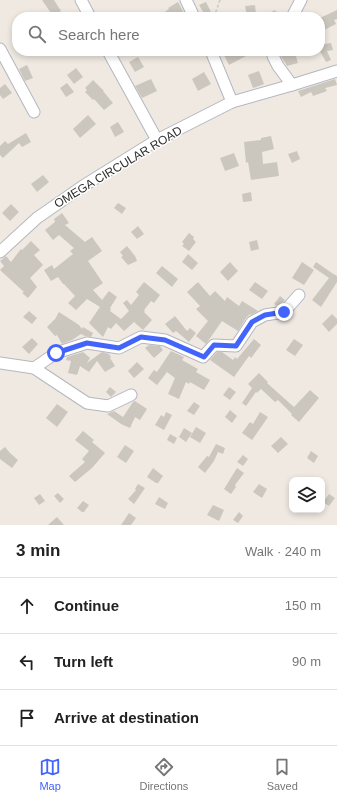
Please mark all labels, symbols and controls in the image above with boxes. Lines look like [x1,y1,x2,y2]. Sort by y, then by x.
search box [12,12,325,56]
icon: search [26,23,48,45]
text: Search here [58,26,140,43]
street label: OMEGA CIRCULAR ROAD [52,123,185,211]
route end [275,303,293,321]
route start [47,344,65,362]
map controls [289,477,325,513]
button: layers [289,477,325,513]
text: 3 min [16,541,60,560]
text: Walk · 240 m [245,544,321,559]
icon: ahead [16,595,38,617]
text: Continue [54,597,119,614]
text: 150 m [285,598,321,613]
icon: left [16,651,38,673]
text: Turn left [54,653,113,670]
text: 90 m [292,654,321,669]
icon: arrive [16,707,38,729]
text: Arrive at destination [54,709,199,726]
tab: Map [39,756,61,792]
tab: Directions [139,756,188,792]
tab: Saved [267,756,298,792]

